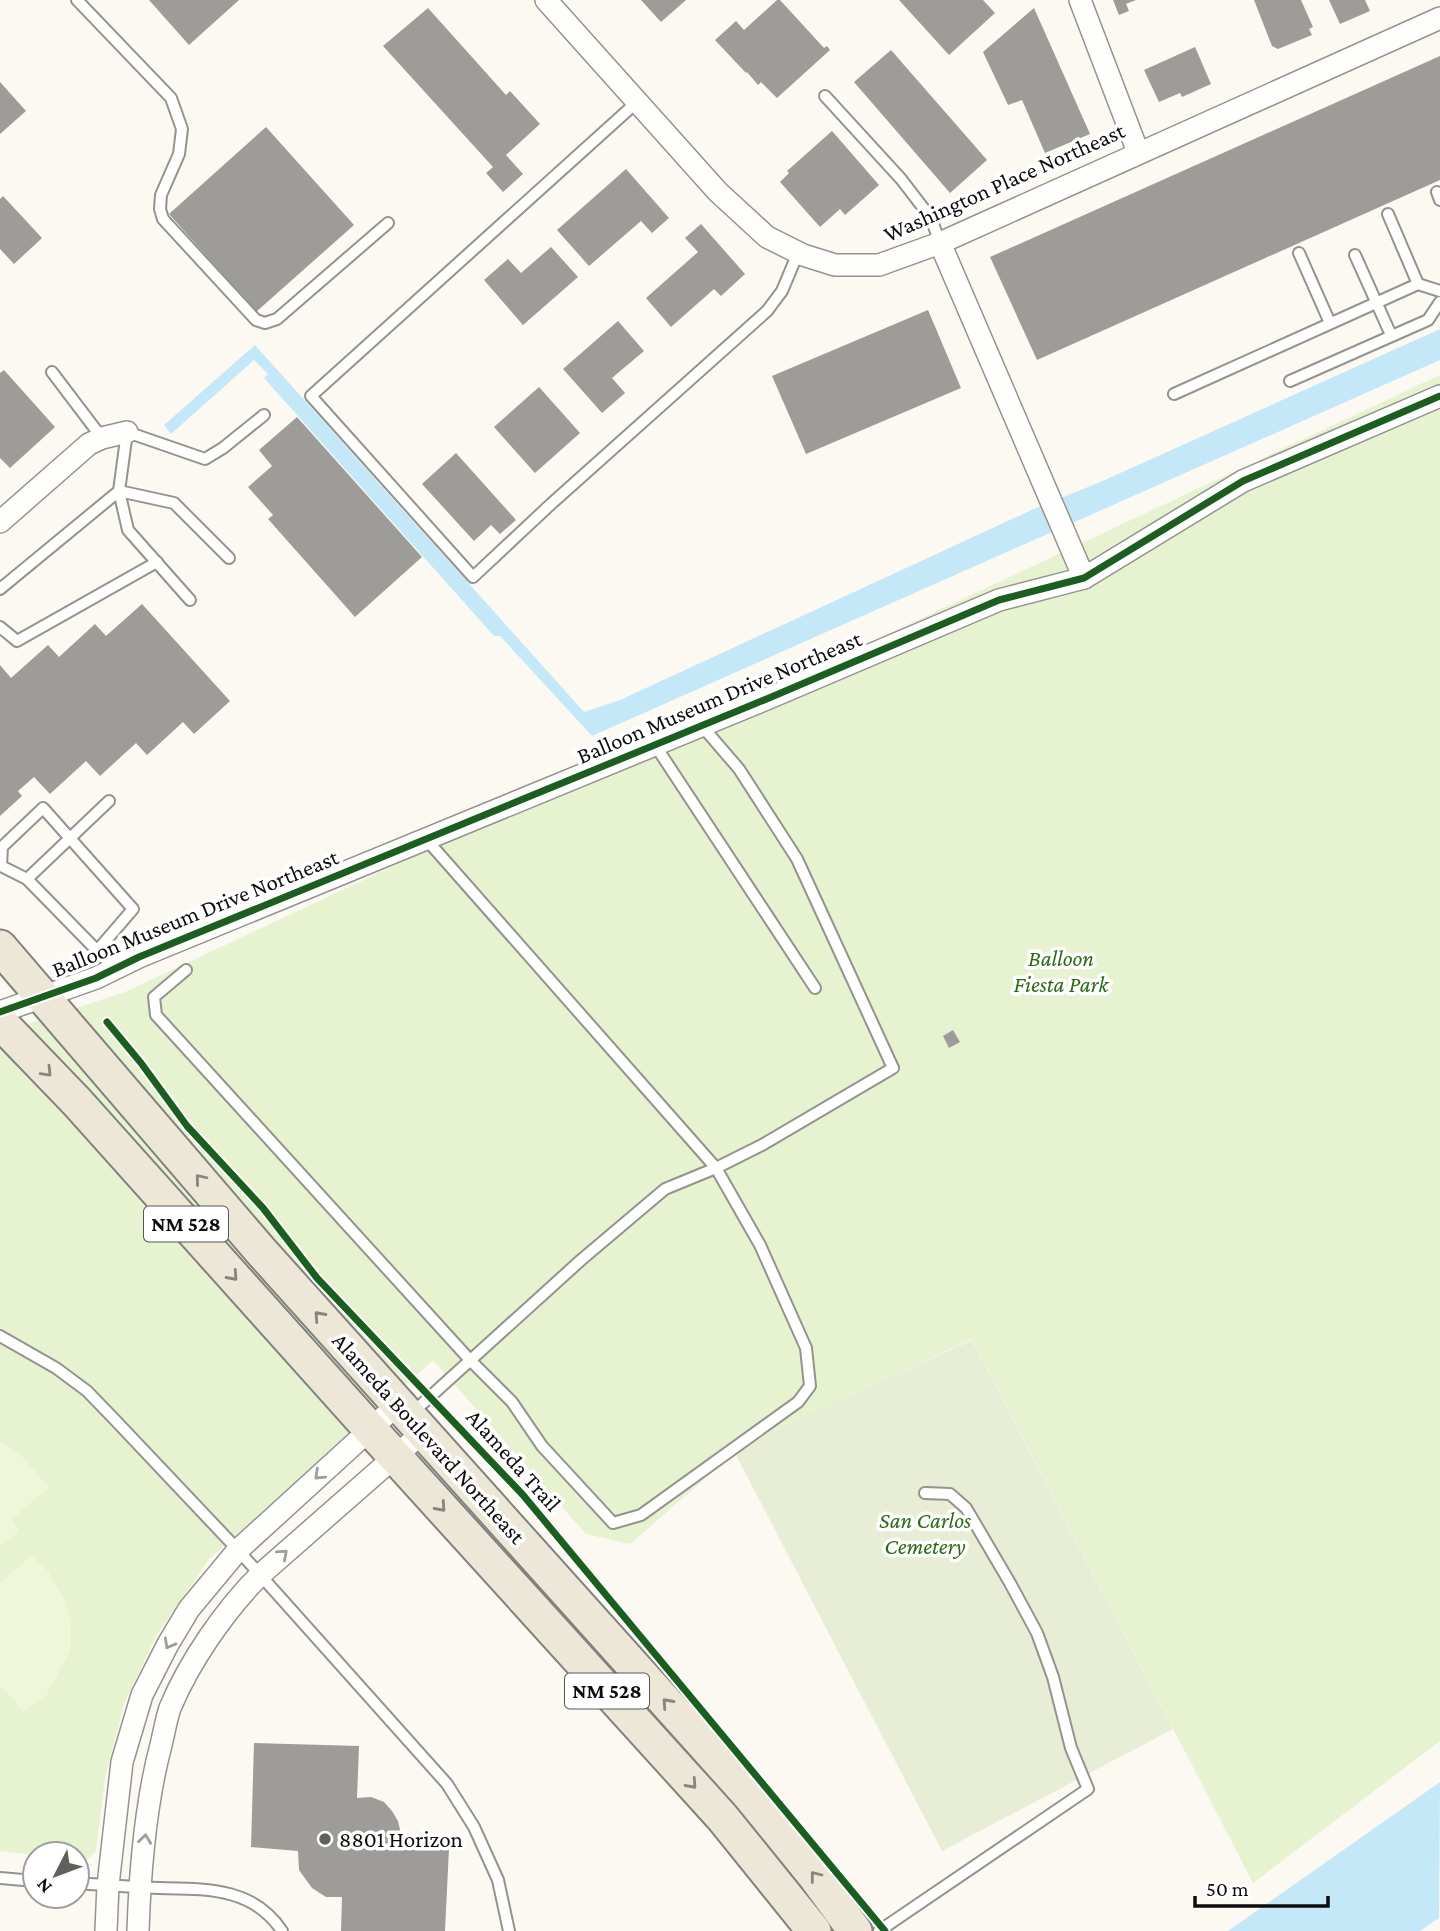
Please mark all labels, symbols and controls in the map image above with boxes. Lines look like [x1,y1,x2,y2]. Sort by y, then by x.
street label: Washington Place Northeast [879,117,1129,247]
street label: Balloon Museum Drive Northeast [573,625,865,769]
street label: Balloon Museum Drive Northeast [48,843,342,982]
park label: Balloon Fiesta Park [1014,945,1109,997]
one-way arrow [39,1063,52,1076]
one-way arrow [196,1175,208,1188]
road number: NM 528 [144,1206,228,1242]
one-way arrow [225,1268,237,1281]
one-way arrow [315,1312,327,1325]
street label: Alameda Boulevard Northeast [327,1327,531,1549]
street label: Alameda Trail [461,1404,567,1516]
one-way arrow [314,1466,327,1479]
one-way arrow [432,1499,445,1512]
park label: San Carlos Cemetery [879,1507,972,1559]
one-way arrow [275,1550,288,1563]
one-way arrow [164,1636,177,1649]
road number: NM 528 [565,1674,649,1708]
one-way arrow [663,1699,675,1712]
one-way arrow [684,1776,696,1789]
place label: 8801 Horizon [339,1826,463,1852]
marker: 8801 Horizon [317,1831,333,1847]
one-way arrow [137,1833,152,1844]
north arrow [21,1840,91,1910]
scale bar [1195,1864,1328,1908]
one-way arrow [810,1872,823,1884]
text: N [32,1874,56,1898]
text: 50 m [1206,1877,1249,1901]

